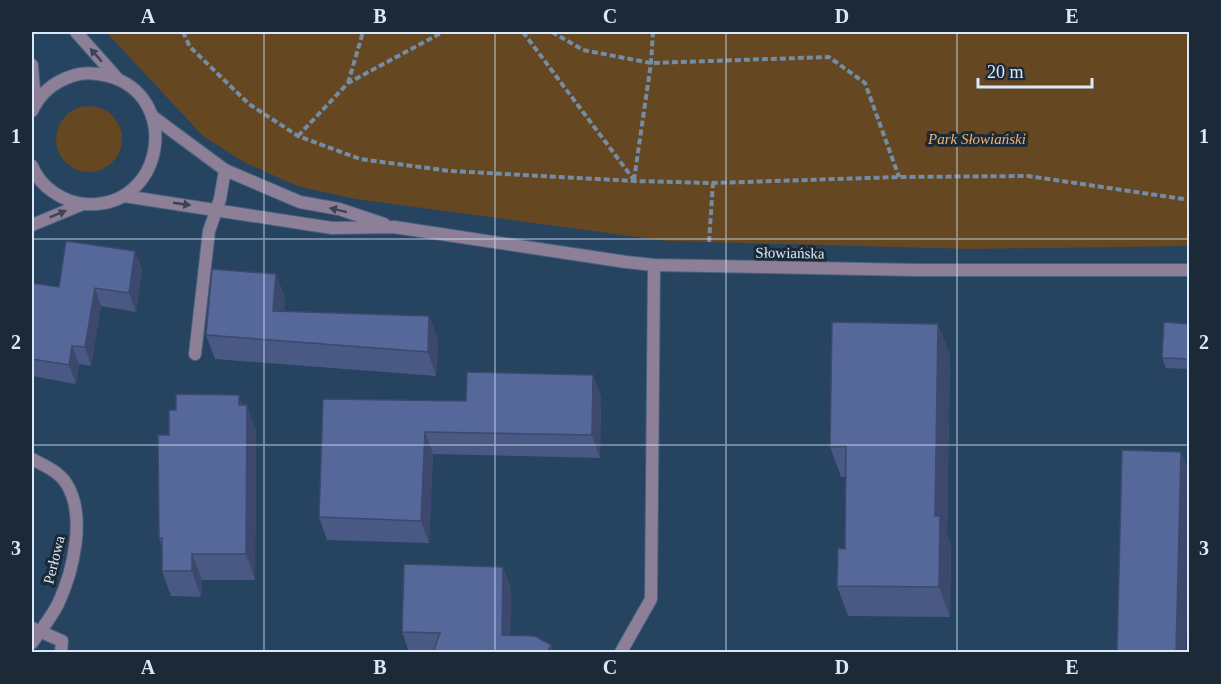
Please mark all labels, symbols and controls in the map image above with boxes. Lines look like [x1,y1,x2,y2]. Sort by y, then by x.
text: A [141,5,156,27]
text: B [373,5,387,27]
text: C [603,5,617,27]
text: D [835,5,849,27]
text: E [1065,5,1079,27]
one-way arrow [90,47,103,63]
scale bar [978,51,1092,89]
text: 20 m [987,62,1024,82]
text: 1 [11,125,21,147]
text: 1 [1199,125,1209,147]
park label: Park Słowiański [927,131,1026,147]
one-way arrow [173,200,192,209]
one-way arrow [329,204,347,214]
one-way arrow [49,209,67,219]
street label: Słowiańska [755,244,825,262]
text: 2 [11,331,21,353]
text: 2 [1199,331,1209,353]
street label: Perłowa [40,534,68,586]
text: 3 [11,537,21,559]
text: 3 [1199,537,1209,559]
text: A [141,656,156,678]
text: B [373,656,387,678]
text: C [603,656,617,678]
text: D [835,656,849,678]
text: E [1065,656,1079,678]

